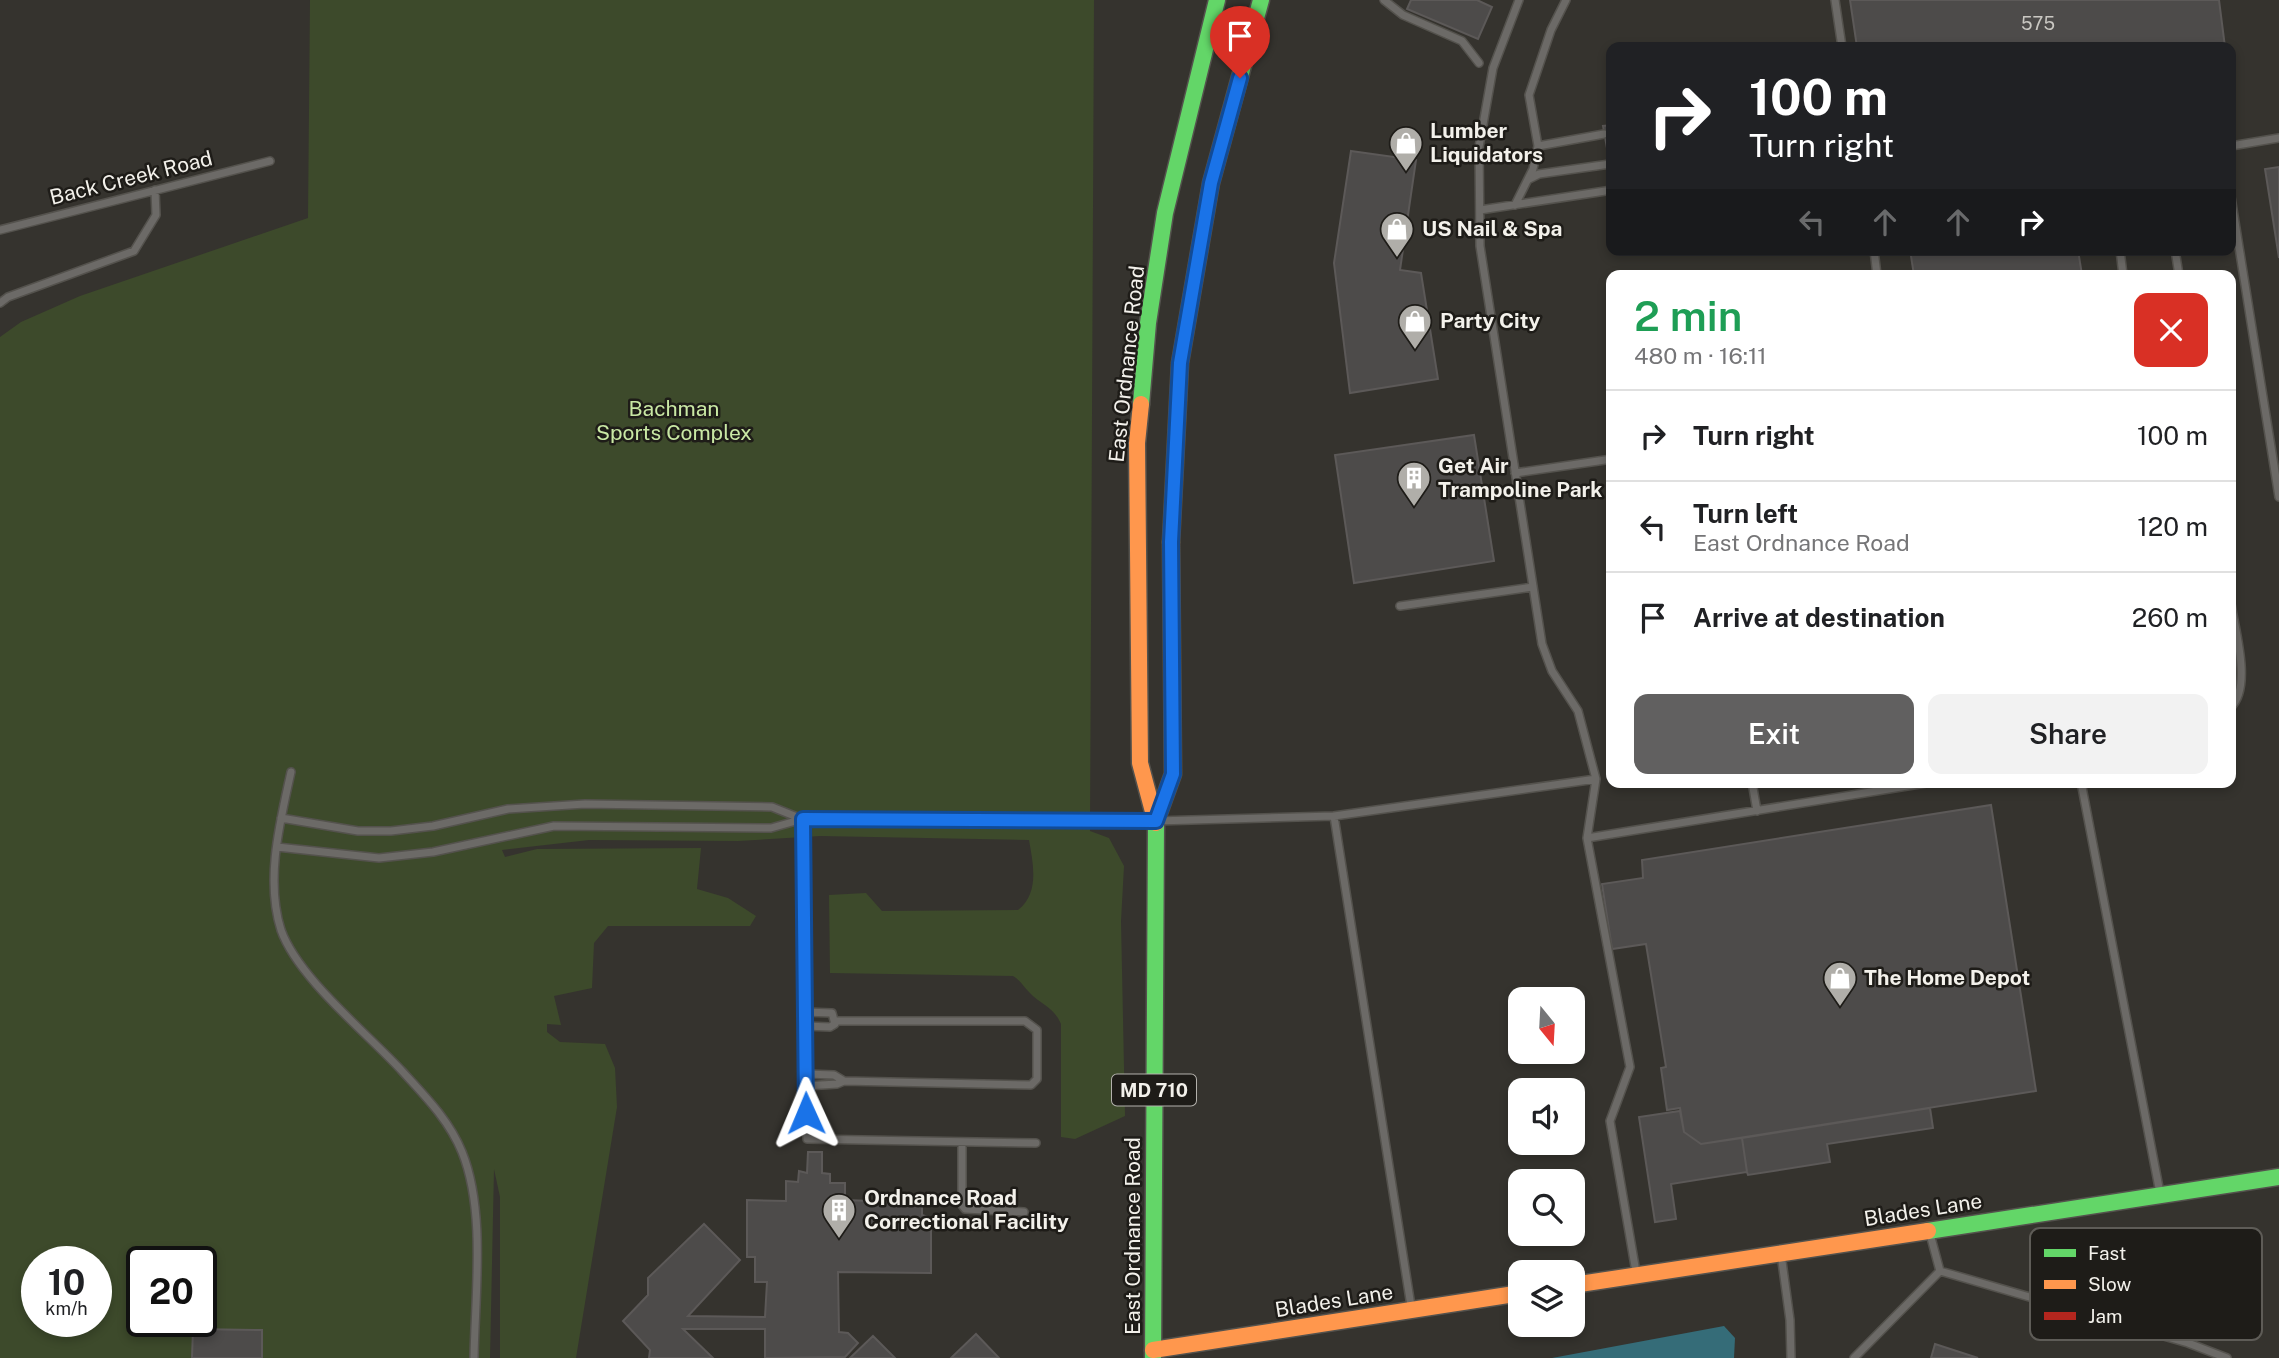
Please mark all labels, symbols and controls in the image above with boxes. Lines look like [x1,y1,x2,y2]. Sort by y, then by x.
pin [1210,6,1270,78]
house number: 575 [2021,13,2055,34]
icon: arrive [1221,17,1259,55]
text: 100 m [1749,68,1888,126]
icon: right [1634,70,1725,161]
place label: Lumber Liquidators [1430,118,1543,167]
shop icon: Lumber Liquidators [1387,124,1425,173]
text: Turn right [1749,127,1894,164]
street label: Back Creek Road [47,145,215,210]
icon: left [1793,203,1831,241]
icon: ahead [1866,203,1904,241]
icon: ahead [1939,203,1977,241]
icon: right [2012,203,2050,241]
shop icon: US Nail & Spa [1378,210,1416,259]
place label: US Nail & Spa [1422,216,1562,241]
street label: East Ordnance Road [1104,264,1149,464]
text: 2 min [1634,291,1742,340]
button: close [2134,293,2208,367]
shop icon: Party City [1396,302,1434,351]
place label: Party City [1440,308,1540,333]
text: 480 m · 16:11 [1634,342,1767,369]
park label: Bachman Sports Complex [596,396,752,445]
icon: right [1634,417,1672,455]
text: Turn right [1693,420,1815,451]
text: 100 m [2137,420,2208,451]
place label: Get Air Trampoline Park [1438,453,1602,502]
building icon: Get Air Trampoline Park [1395,459,1433,508]
text: Turn left [1693,498,1798,529]
icon: left [1634,508,1672,546]
text: 120 m [2137,511,2208,542]
text: East Ordnance Road [1693,529,1910,556]
icon: arrive [1634,599,1672,637]
text: Arrive at destination [1693,602,1945,633]
text: 260 m [2132,602,2208,633]
button: Exit [1634,694,1914,774]
button: Share [1928,694,2208,774]
shop icon: The Home Depot [1821,959,1859,1008]
place label: The Home Depot [1864,965,2030,990]
north arrow [1508,987,1586,1064]
map controls [1508,987,1585,1337]
road number: MD 710 [1112,1074,1196,1106]
position arrow [769,1076,843,1150]
button: sound [1508,1078,1585,1155]
street label: East Ordnance Road [1120,1137,1145,1335]
button: search [1508,1169,1585,1246]
place label: Ordnance Road Correctional Facility [864,1185,1069,1234]
street label: Blades Lane [1862,1188,1984,1231]
building icon: Ordnance Road Correctional Facility [820,1191,858,1240]
legend [2030,1228,2262,1340]
text: Fast [2088,1242,2126,1264]
speed limit sign: 20 [126,1246,217,1337]
button: layers [1508,1260,1585,1337]
text: 10 [48,1262,85,1303]
text: Slow [2088,1273,2132,1295]
street label: Blades Lane [1273,1279,1395,1322]
text: km/h [45,1298,88,1319]
text: Jam [2088,1305,2122,1327]

